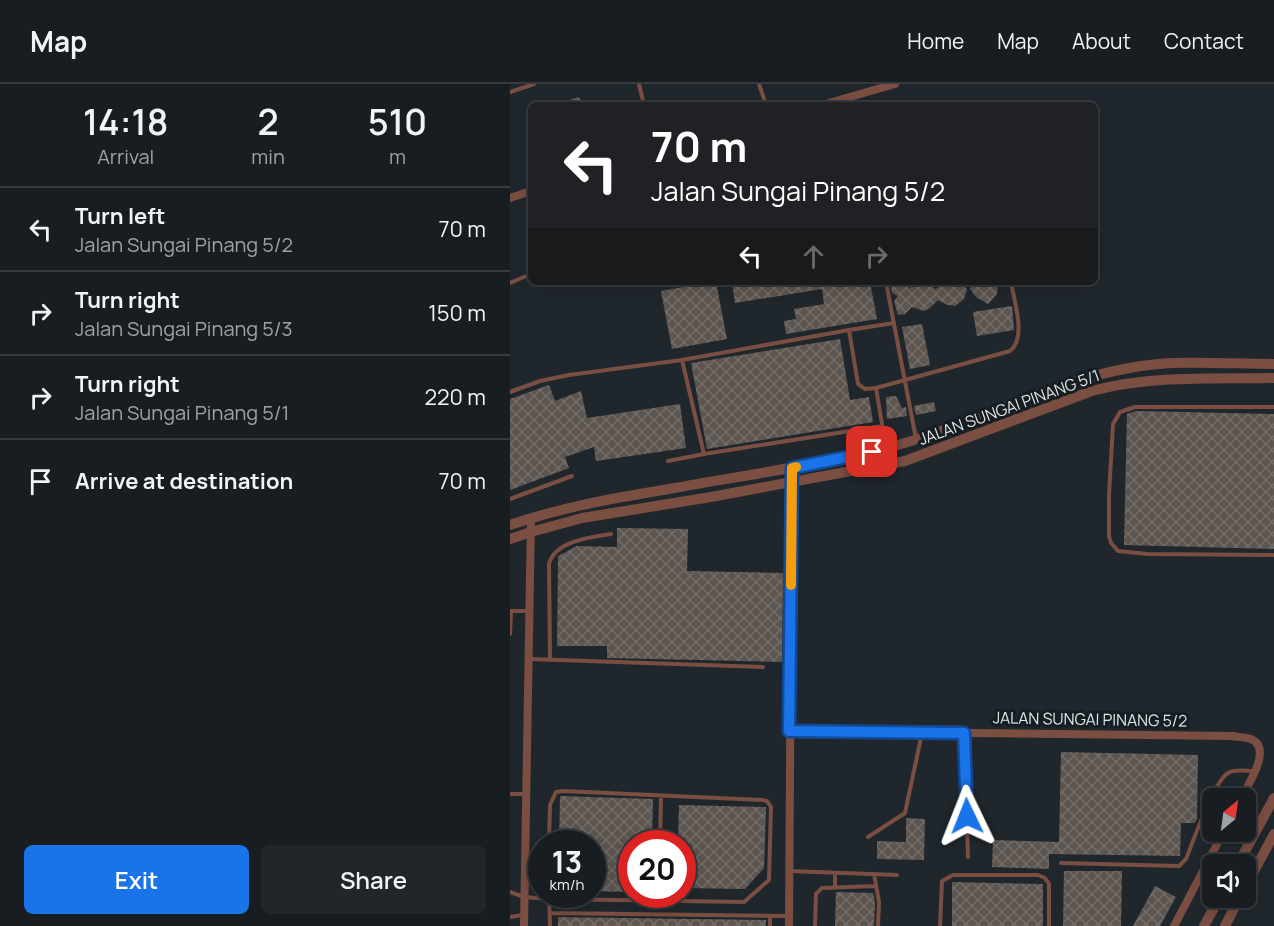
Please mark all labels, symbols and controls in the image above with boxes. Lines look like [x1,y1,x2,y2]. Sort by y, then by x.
text: Map [30,22,87,60]
text: Home [907,27,964,55]
text: Map [997,27,1039,55]
text: About [1072,27,1131,55]
text: Contact [1164,27,1244,55]
text: 14:18 [83,97,168,146]
text: 2 [258,97,279,146]
text: 510 [368,97,427,146]
text: 70 m [651,117,747,175]
icon: left [552,126,630,204]
text: Arrival [97,143,154,170]
text: min [251,143,285,170]
text: m [389,143,406,170]
text: Jalan Sungai Pinang 5/2 [651,172,945,209]
text: Turn left [75,201,165,231]
icon: left [24,213,57,246]
text: 70 m [438,214,486,244]
text: Jalan Sungai Pinang 5/2 [75,231,293,258]
icon: left [734,240,767,273]
icon: ahead [797,240,830,273]
icon: right [860,240,893,273]
text: Turn right [75,285,180,315]
icon: right [24,297,57,330]
text: 150 m [428,298,486,328]
text: Jalan Sungai Pinang 5/3 [75,315,293,342]
street label: JALAN SUNGAI PINANG 5/1 [915,364,1103,450]
text: Turn right [75,369,180,399]
icon: right [24,381,57,414]
text: 220 m [424,382,486,412]
text: Jalan Sungai Pinang 5/1 [75,399,289,426]
pin [846,426,897,477]
icon: arrive [855,435,888,468]
icon: arrive [24,465,57,498]
text: Arrive at destination [75,466,293,496]
text: 70 m [438,466,486,496]
street label: JALAN SUNGAI PINANG 5/2 [993,706,1187,732]
position arrow [935,784,999,848]
north arrow [1202,788,1256,842]
map controls [1202,788,1256,908]
speed limit sign: 20 [618,830,696,908]
text: 13 [552,841,582,882]
button: Exit [24,845,249,914]
button: Share [261,845,486,914]
button: sound [1202,854,1256,908]
text: km/h [550,874,584,895]

